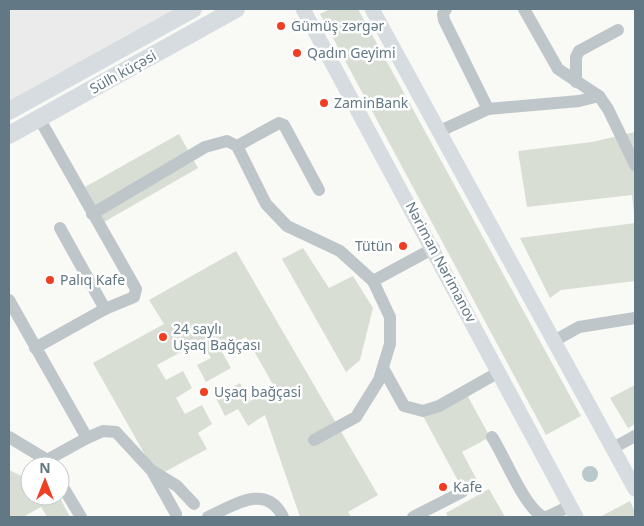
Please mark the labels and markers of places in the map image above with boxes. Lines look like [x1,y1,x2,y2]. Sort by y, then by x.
place label: Gümüş zərgər [291,16,385,35]
marker: Gümüş zərgər [275,20,287,32]
place label: Qadın Geyimi [307,43,396,62]
marker: Qadın Geyimi [291,47,303,59]
place label: ZaminBank [334,93,409,112]
marker: ZaminBank [318,97,330,109]
place label: Tütün [355,236,393,255]
marker: Tütün [397,240,409,252]
place label: Palıq Kafe [60,270,125,289]
marker: Palıq Kafe [44,274,56,286]
place label: 24 saylı Uşaq Bağçası [173,319,261,354]
marker: 24 saylı Uşaq Bağçası [157,331,169,343]
place label: Uşaq bağçasi [214,382,301,401]
marker: Uşaq bağçasi [198,386,210,398]
place label: Kafe [453,477,482,496]
marker: Kafe [437,481,449,493]

